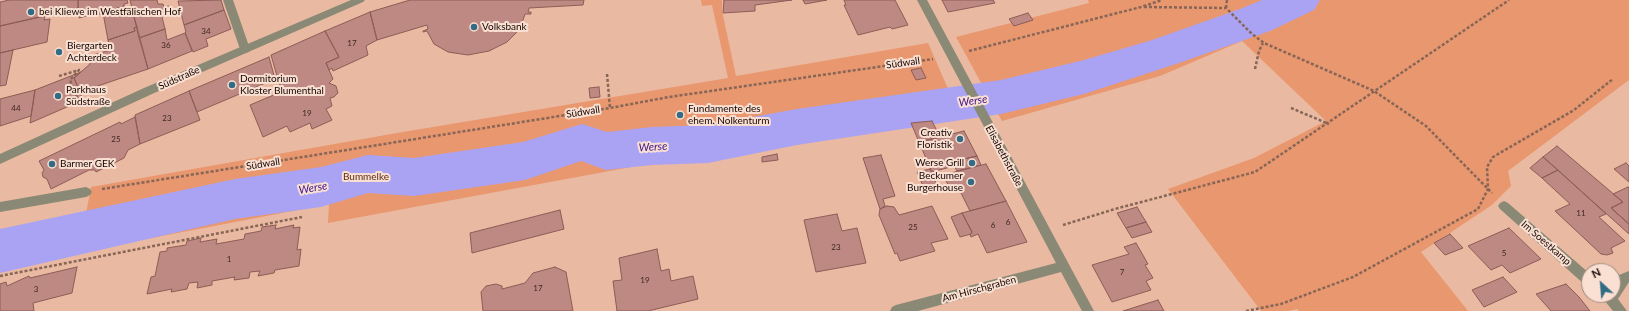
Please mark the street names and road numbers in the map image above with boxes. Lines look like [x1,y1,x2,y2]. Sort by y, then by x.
street label: Südwall [885,55,921,71]
street label: Südstraße [156,64,202,92]
street label: Südwall [565,103,601,121]
street label: Elisabethstraße [983,123,1025,189]
street label: Südwall [245,155,281,173]
street label: Im Soestkamp [1519,218,1573,268]
street label: Am Hirschgraben [941,273,1017,305]

